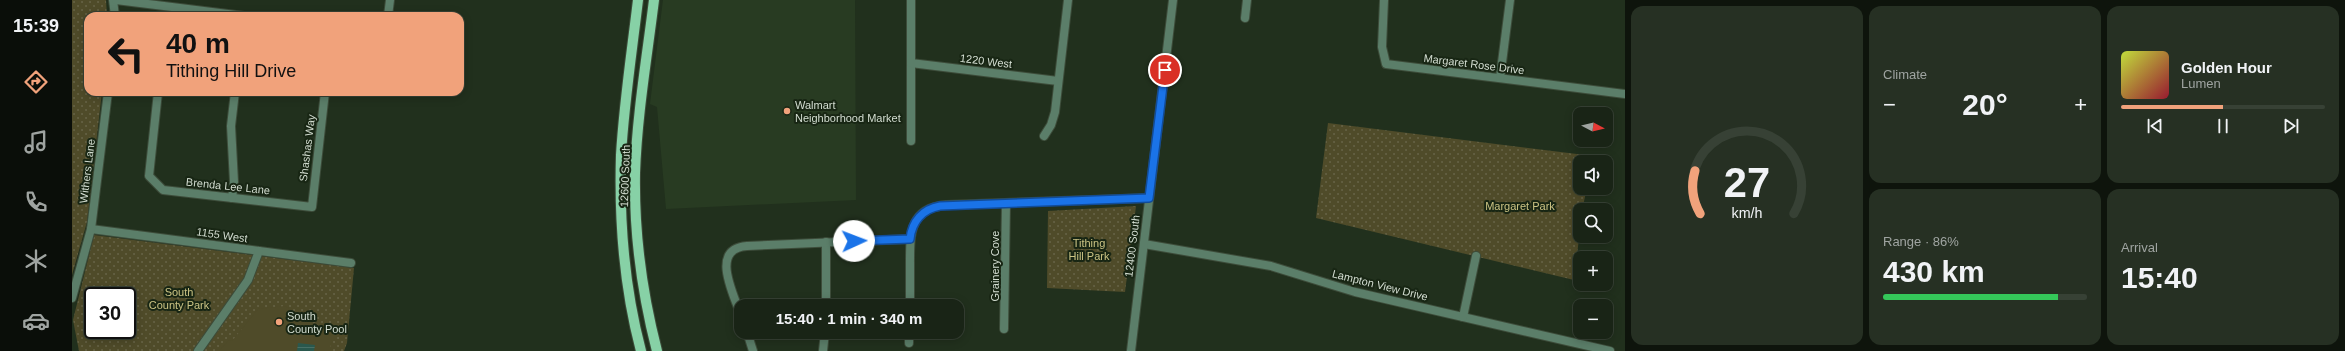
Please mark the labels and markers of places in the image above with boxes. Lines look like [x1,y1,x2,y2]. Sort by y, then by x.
pin [1148,53,1182,87]
place label: Walmart Neighborhood Market [795,99,901,124]
marker: Walmart Neighborhood Market [782,106,792,116]
place label: South County Pool [287,310,347,335]
marker: South County Pool [274,317,284,327]

